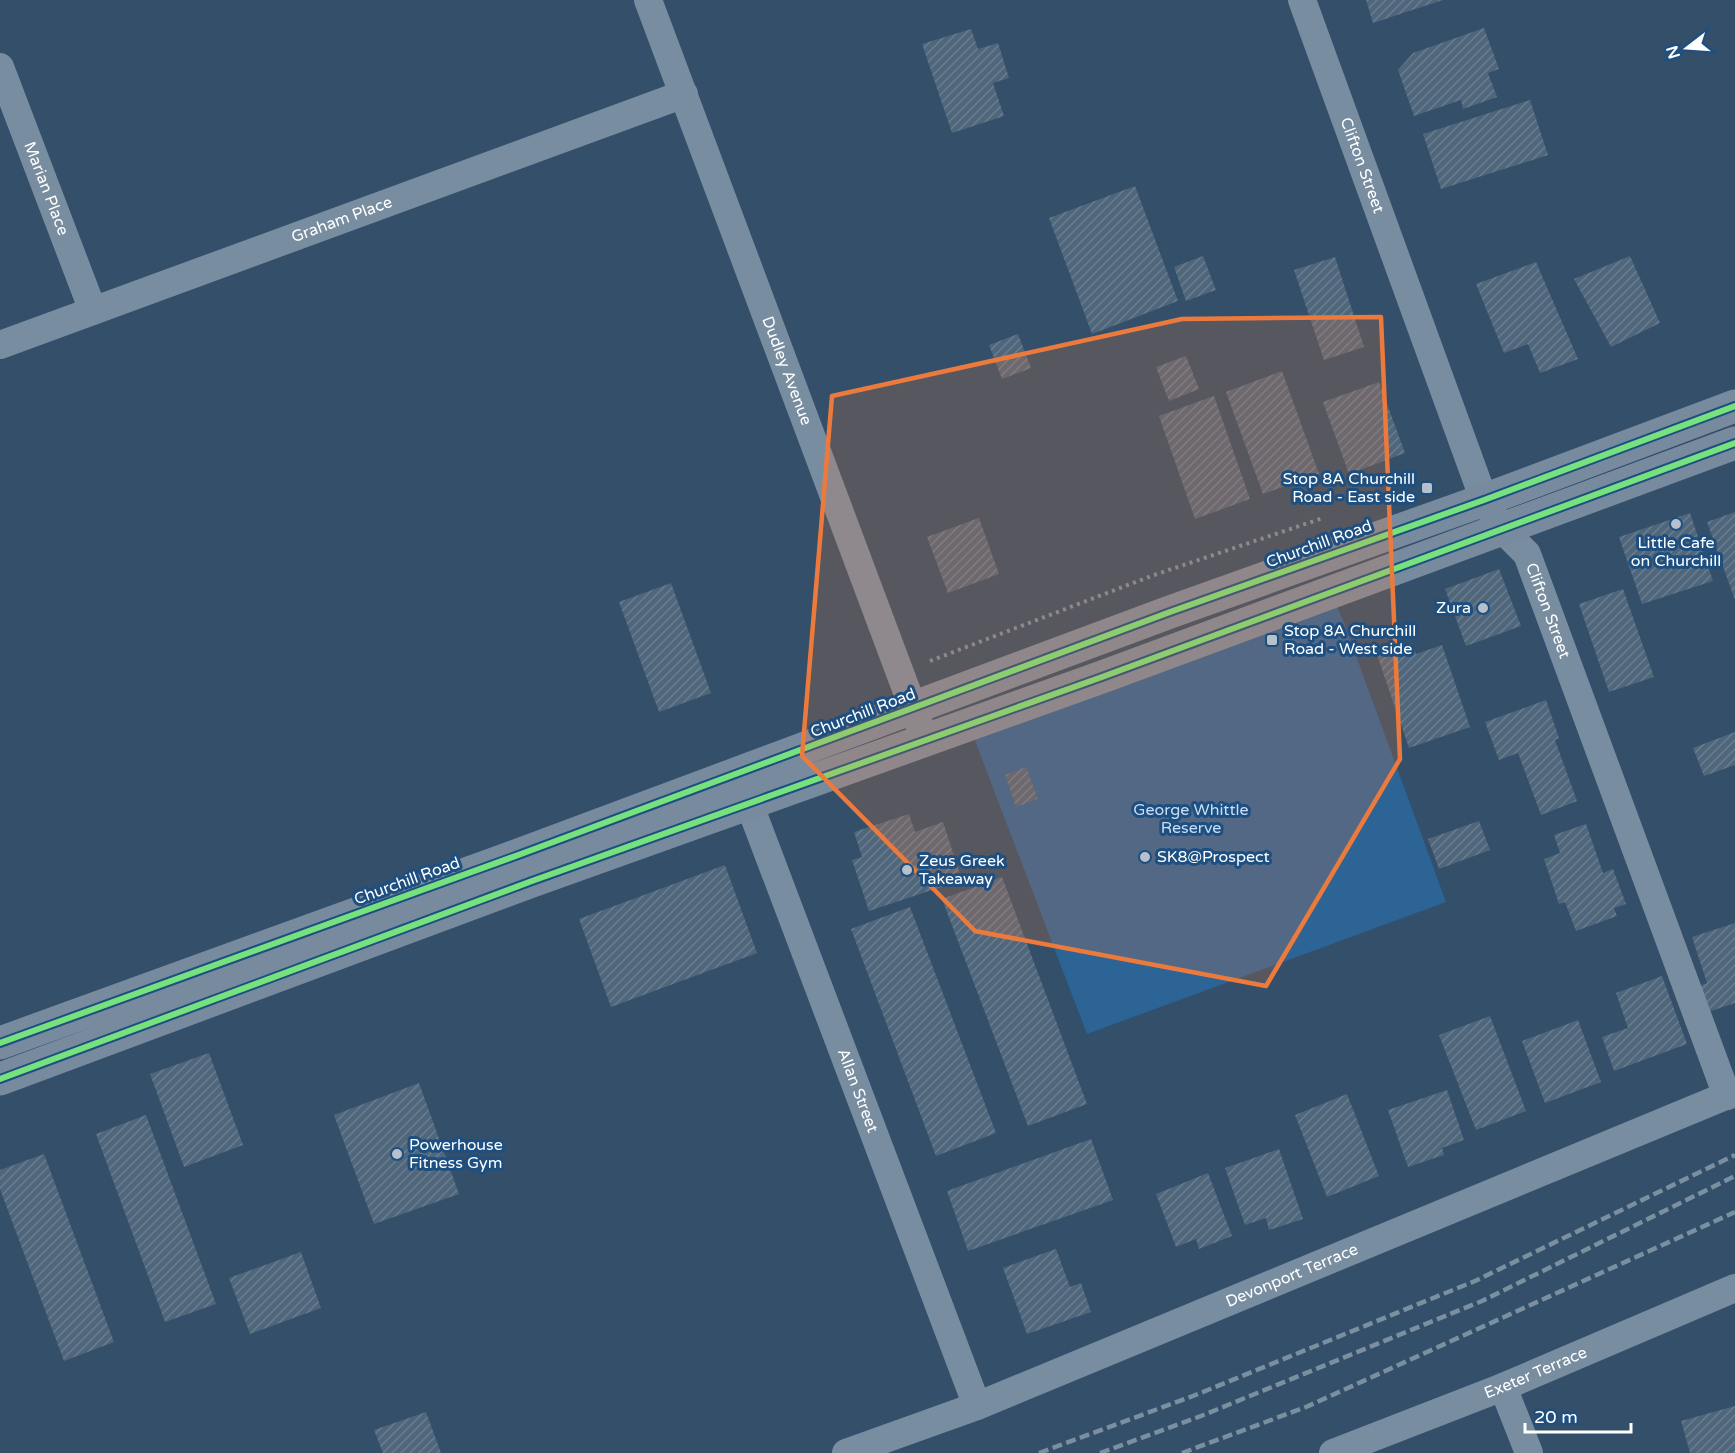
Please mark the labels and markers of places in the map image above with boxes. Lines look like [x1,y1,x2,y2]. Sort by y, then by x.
place label: Stop 8A Churchill Road - East side [1283,469,1415,507]
marker: Stop 8A Churchill Road - East side [1420,481,1434,495]
marker: Little Cafe on Churchill [1669,517,1683,531]
place label: Little Cafe on Churchill [1631,533,1721,571]
place label: Zura [1436,598,1471,618]
marker: Zura [1476,601,1490,615]
place label: Stop 8A Churchill Road - West side [1284,621,1416,659]
marker: Stop 8A Churchill Road - West side [1265,633,1279,647]
place label: SK8@Prospect [1157,847,1270,867]
marker: SK8@Prospect [1138,850,1152,864]
place label: Zeus Greek Takeaway [919,851,1005,889]
marker: Zeus Greek Takeaway [900,863,914,877]
place label: Powerhouse Fitness Gym [409,1135,503,1173]
marker: Powerhouse Fitness Gym [390,1147,404,1161]

